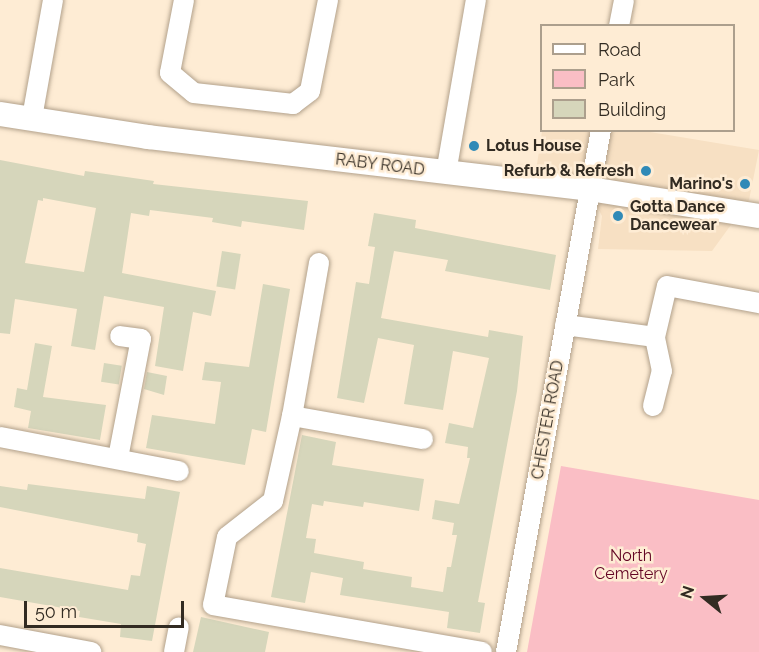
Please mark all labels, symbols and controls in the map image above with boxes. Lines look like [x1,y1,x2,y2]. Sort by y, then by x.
legend [540,24,735,132]
text: Road [598,39,641,60]
text: Park [598,69,635,90]
text: Building [598,99,666,120]
place label: Lotus House [486,136,581,156]
marker: Lotus House [467,139,481,153]
street label: RABY ROAD [334,150,426,180]
place label: Refurb & Refresh [504,161,634,181]
marker: Refurb & Refresh [639,164,653,178]
place label: Marino's [669,174,733,194]
marker: Marino's [738,177,752,191]
place label: Gotta Dance Dancewear [630,197,725,235]
marker: Gotta Dance Dancewear [611,209,625,223]
street label: CHESTER ROAD [528,359,568,481]
park label: North Cemetery [594,546,668,584]
north arrow [675,568,735,628]
text: N [676,584,698,601]
scale bar [27,589,188,627]
text: 50 m [35,601,77,622]

